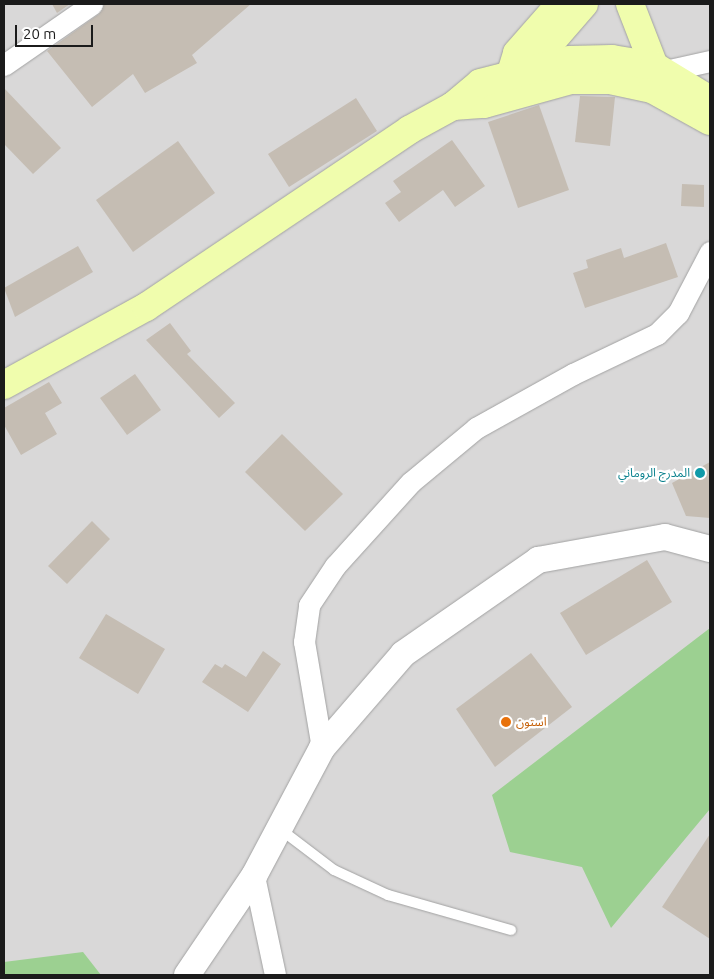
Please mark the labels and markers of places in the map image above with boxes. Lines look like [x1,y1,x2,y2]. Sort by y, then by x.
place label: المدرج الروماني [618,466,690,480]
marker: المدرج الروماني [694,467,706,479]
place label: استون [516,715,547,729]
marker: استون [500,716,512,728]

